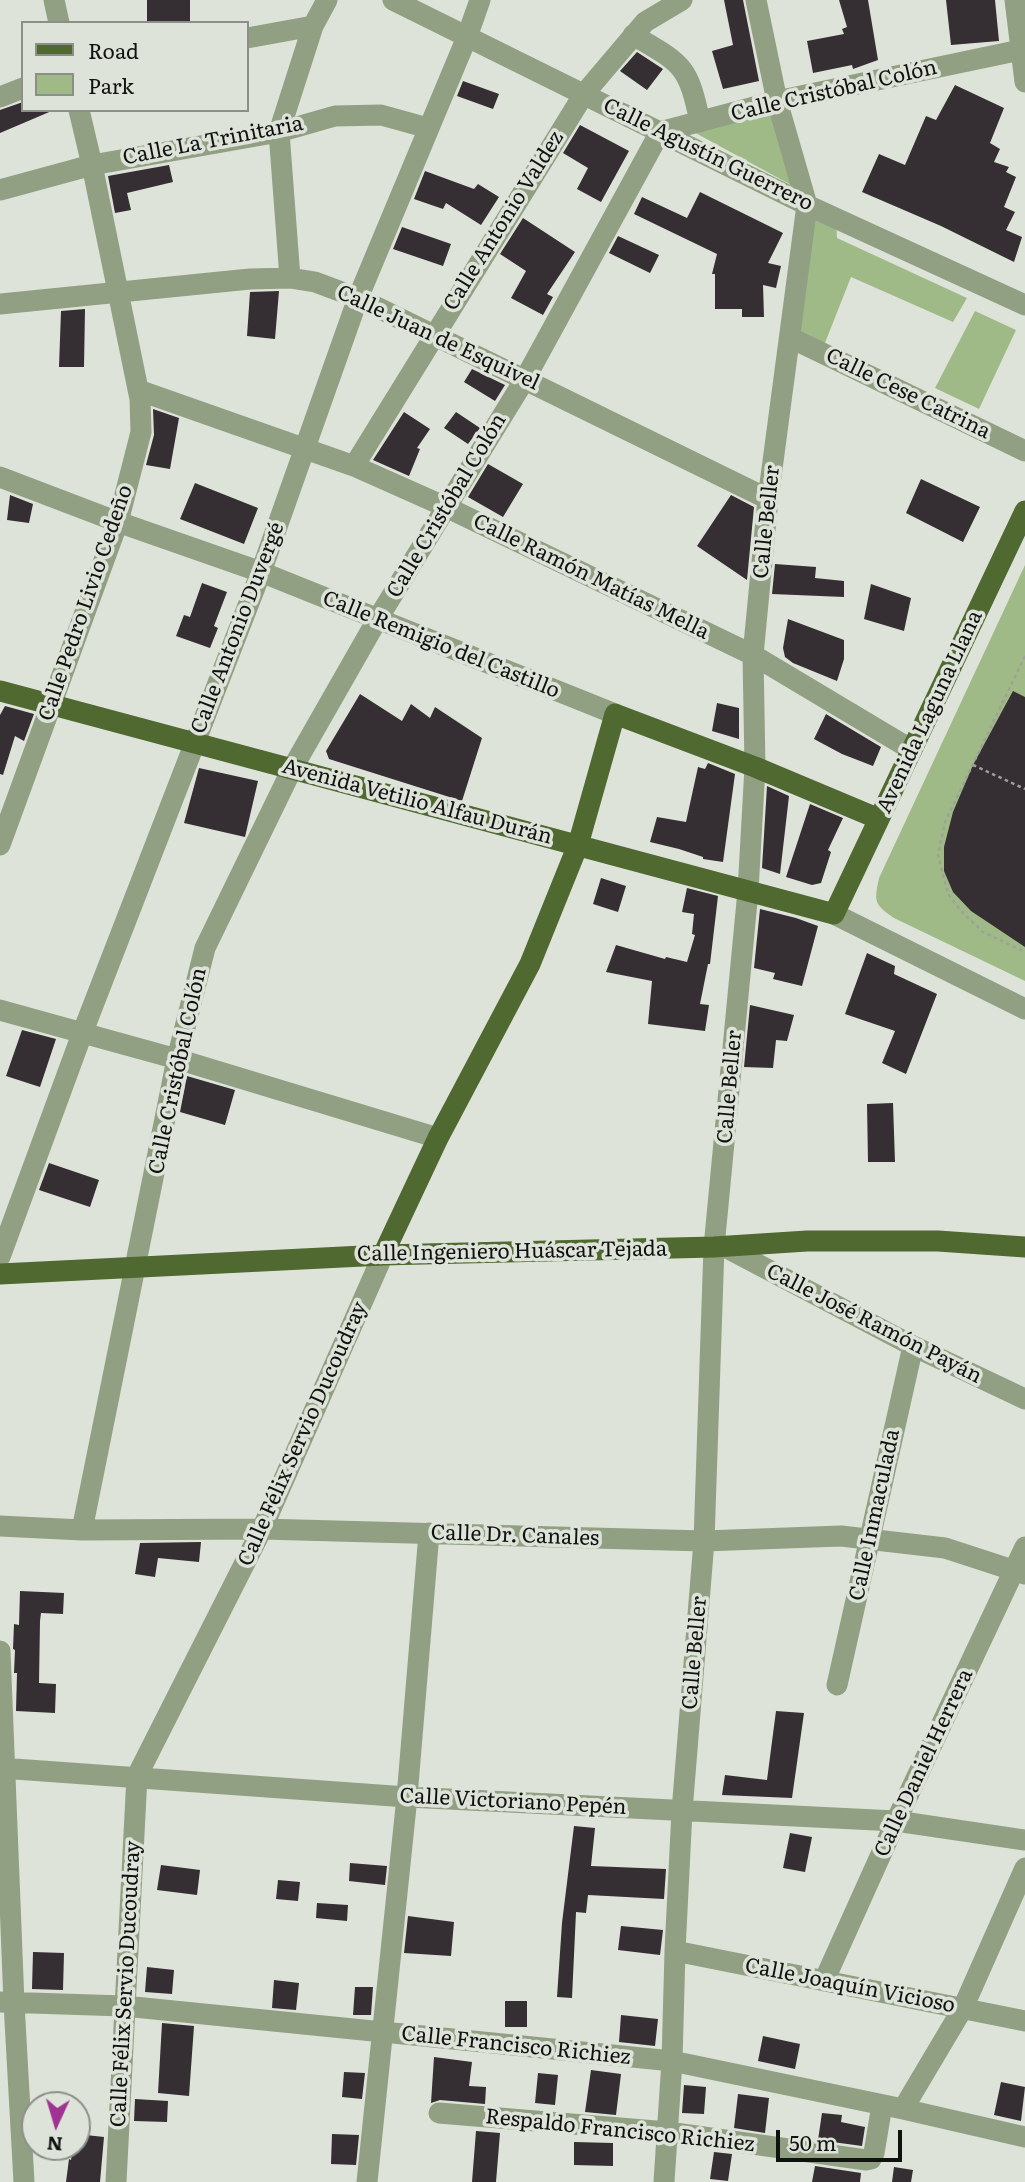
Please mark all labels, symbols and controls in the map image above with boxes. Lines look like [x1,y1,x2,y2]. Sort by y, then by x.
legend [21,21,248,112]
text: Road [88,34,139,65]
street label: Calle Cristóbal Colón [729,55,939,127]
text: Park [88,69,134,100]
street label: Calle Agustín Guerrero [599,93,817,217]
street label: Calle La Trinitaria [121,111,305,171]
street label: Calle Antonio Valdez [439,127,569,315]
street label: Calle Juan de Esquivel [333,280,543,396]
street label: Calle Cese Catrina [822,343,994,445]
street label: Calle Cristóbal Colón [382,409,512,603]
street label: Calle Beller [749,464,785,580]
street label: Calle Pedro Livio Cedeño [34,482,138,724]
street label: Calle Ramón Matías Mella [469,509,713,645]
street label: Calle Antonio Duvergé [186,519,290,737]
street label: Calle Remigio del Castillo [319,586,563,704]
street label: Avenida Laguna Llana [872,607,988,817]
street label: Avenida Vetilio Alfau Durán [279,754,555,850]
street label: Calle Cristóbal Colón [144,965,212,1177]
street label: Calle Beller [712,1029,748,1145]
street label: Calle Ingeniero Huáscar Tejada [357,1237,667,1267]
street label: Calle José Ramón Payán [762,1259,986,1389]
street label: Calle Félix Servio Ducoudray [233,1298,373,1570]
street label: Calle Inmaculada [845,1427,905,1603]
street label: Calle Dr. Canales [430,1520,600,1552]
street label: Calle Beller [677,1595,713,1711]
street label: Calle Daniel Herrera [869,1665,979,1861]
street label: Calle Victoriano Pepén [399,1783,627,1821]
street label: Calle Félix Servio Ducoudray [106,1840,146,2128]
street label: Calle Joaquín Vicioso [743,1953,957,2019]
street label: Calle Francisco Richiez [400,2021,632,2071]
north arrow [21,2091,91,2161]
street label: Respaldo Francisco Richiez [484,2104,756,2158]
scale bar [780,2116,906,2160]
text: 50 m [789,2126,836,2157]
text: N [46,2130,64,2159]

